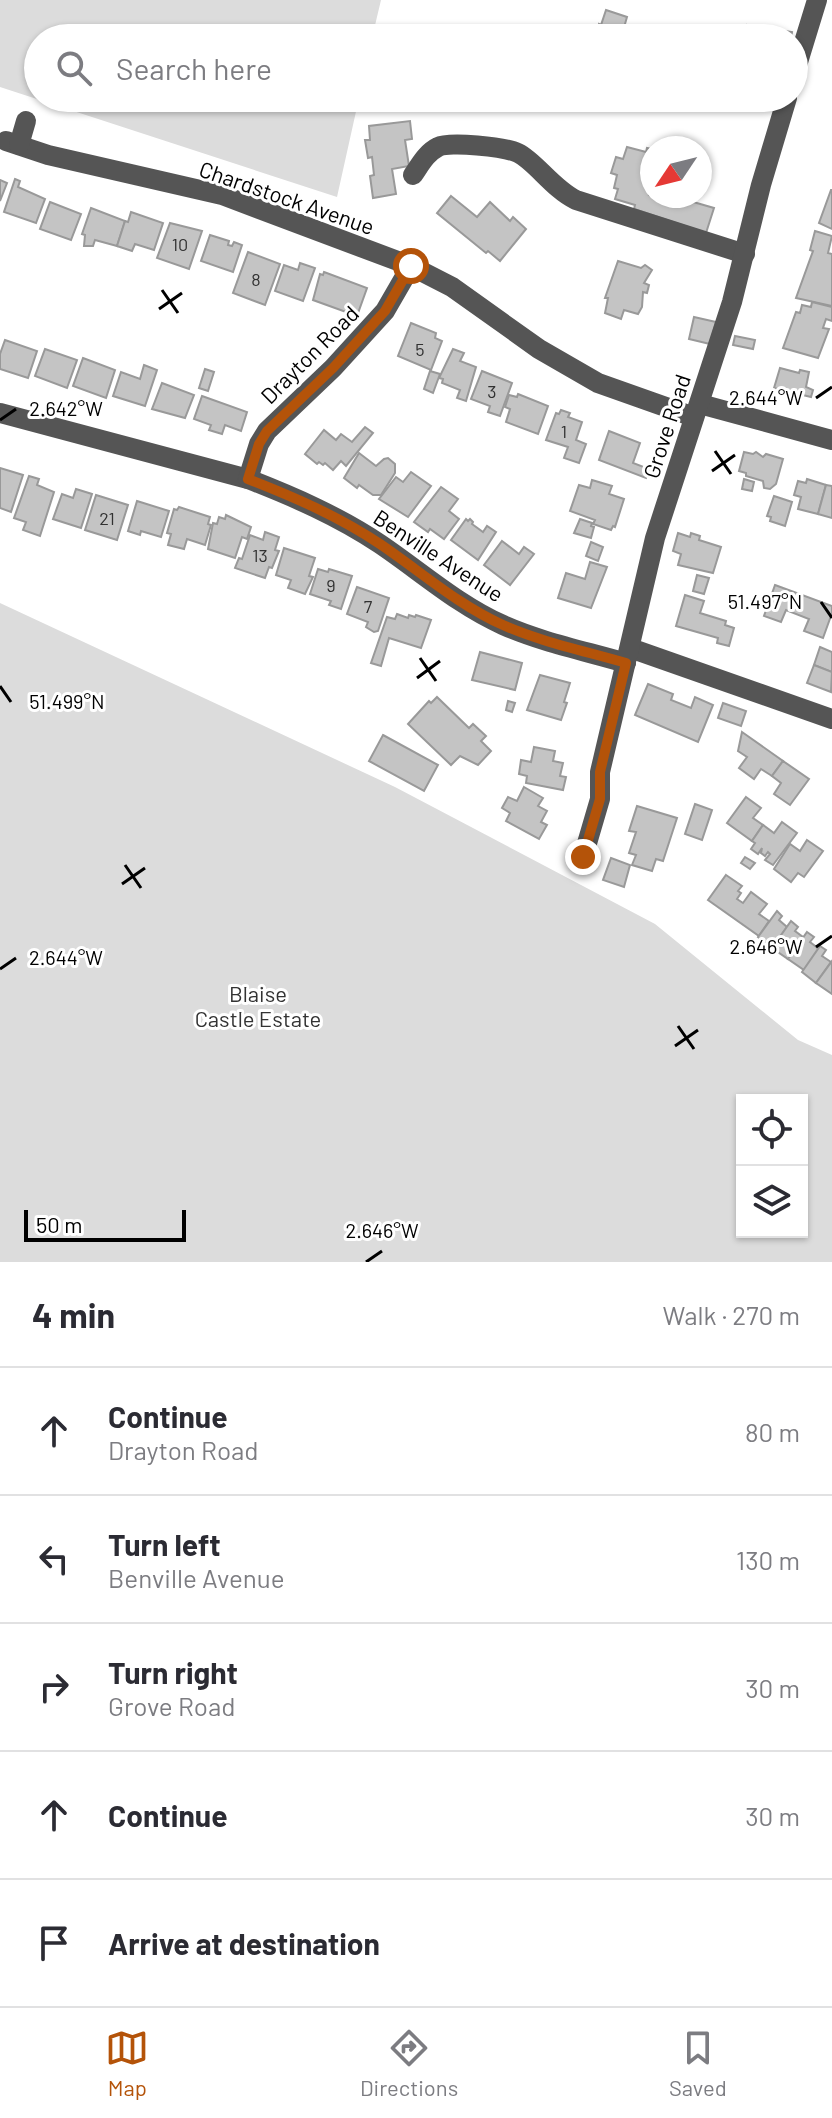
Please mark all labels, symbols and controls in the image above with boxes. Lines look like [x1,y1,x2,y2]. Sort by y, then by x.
search box [24,24,808,112]
icon: search [52,46,96,90]
text: Search here [116,50,272,86]
north arrow [640,136,712,208]
street label: Chardstock Avenue [196,155,378,239]
house number: 10 [172,233,188,255]
route start [393,248,429,284]
house number: 8 [251,268,261,290]
street label: Drayton Road [255,300,363,408]
house number: 5 [415,338,425,360]
street label: Grove Road [637,371,695,481]
house number: 3 [487,380,497,402]
text: 2.644°W [729,385,803,409]
text: 2.642°W [29,396,103,420]
house number: 1 [561,420,567,442]
street label: Benville Avenue [369,503,509,607]
house number: 21 [99,507,115,529]
house number: 13 [252,544,268,566]
house number: 9 [326,574,336,596]
text: 51.497°N [728,589,802,613]
house number: 7 [364,595,373,617]
text: 51.499°N [29,689,105,713]
route end [565,839,601,875]
text: 2.646°W [729,934,803,958]
text: 2.644°W [29,945,103,969]
park label: Blaise Castle Estate [195,980,321,1031]
map controls [736,1094,808,1238]
button: locate [736,1094,808,1166]
button: layers [736,1166,808,1238]
scale bar [24,1206,186,1242]
text: 50 m [36,1211,82,1237]
text: 2.646°W [345,1218,419,1242]
text: 4 min [32,1294,115,1335]
text: Walk · 270 m [663,1299,800,1330]
text: Continue [108,1398,228,1434]
icon: ahead [32,1409,76,1453]
text: 80 m [745,1416,800,1447]
text: Drayton Road [108,1434,259,1465]
text: Turn left [108,1526,221,1562]
icon: left [32,1537,76,1581]
text: 130 m [736,1544,800,1575]
text: Benville Avenue [108,1562,285,1593]
text: Turn right [108,1654,238,1690]
icon: right [32,1665,76,1709]
text: 30 m [745,1672,800,1703]
text: Grove Road [108,1690,235,1721]
icon: ahead [32,1793,76,1837]
text: Continue [108,1797,228,1833]
text: 30 m [745,1800,800,1831]
icon: arrive [32,1921,76,1965]
text: Arrive at destination [108,1925,380,1961]
tab: Map [105,2026,149,2100]
tab: Directions [360,2026,458,2100]
tab: Saved [669,2026,727,2100]

